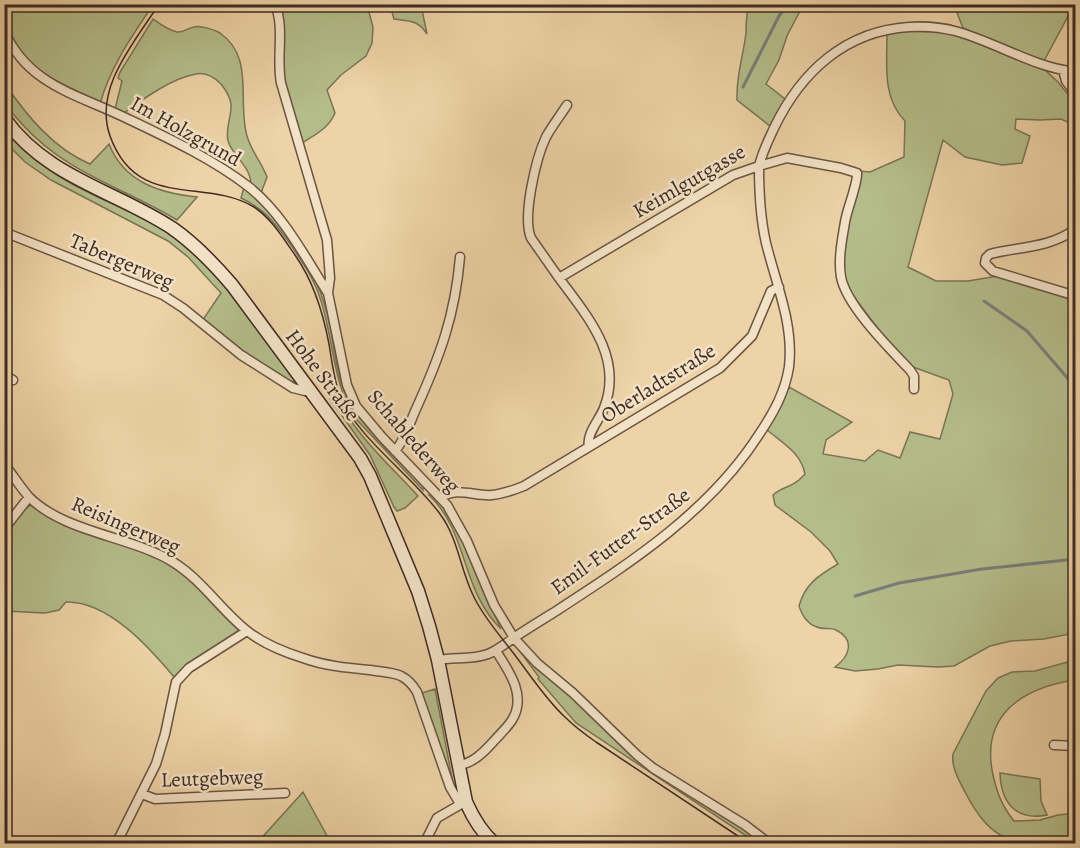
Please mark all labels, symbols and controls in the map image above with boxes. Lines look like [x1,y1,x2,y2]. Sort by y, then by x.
street label: Im Holzgrund [126,89,247,173]
street label: Keimlgutgasse [628,137,750,225]
street label: Tabergerweg [66,226,179,296]
street label: Hohe Straße [279,323,367,427]
street label: Oberladtstraße [595,337,721,429]
street label: Schablederweg [361,383,467,499]
street label: Emil-Futter-Straße [545,481,695,601]
street label: Reisingerweg [67,489,185,561]
street label: Leutgebweg [160,762,264,794]

